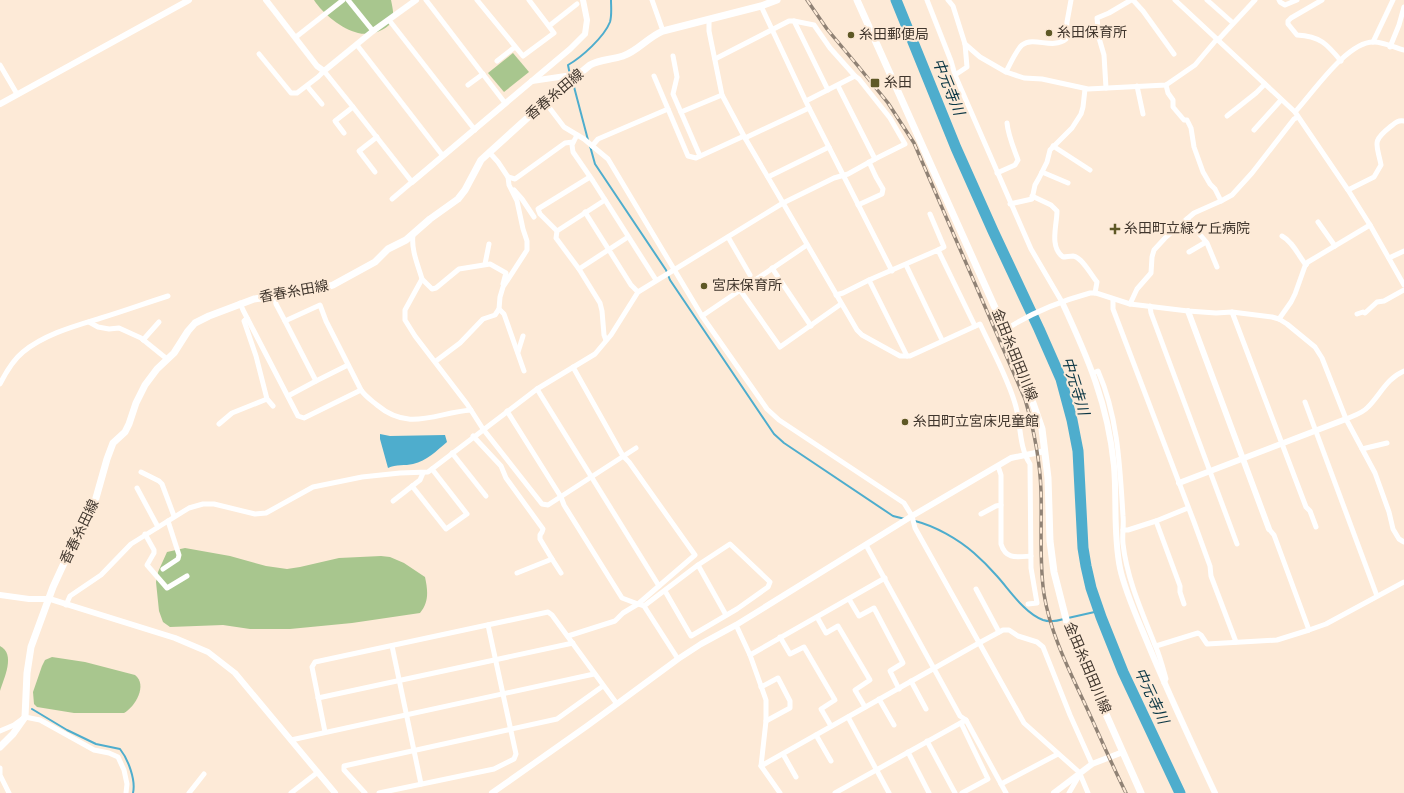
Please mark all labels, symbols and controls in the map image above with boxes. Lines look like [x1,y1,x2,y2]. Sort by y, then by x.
place label: 糸田保育所 [1057,25,1127,40]
place label: 糸田郵便局 [859,27,929,42]
marker: 糸田保育所 [1044,28,1054,38]
marker: 糸田郵便局 [846,30,856,40]
water label: 中元寺川 [930,56,968,119]
street label: 香春糸田線 [523,66,586,123]
place label: 糸田 [884,75,912,90]
marker: 糸田 [869,77,881,89]
place label: 糸田町立緑ケ丘病院 [1124,221,1250,236]
marker: 糸田町立緑ケ丘病院 [1109,223,1121,235]
street label: 香春糸田線 [258,278,330,305]
place label: 宮床保育所 [712,278,782,293]
marker: 宮床保育所 [699,281,709,291]
street label: 金田糸田田川線 [989,307,1040,403]
water label: 中元寺川 [1059,355,1092,419]
place label: 糸田町立宮床児童館 [913,414,1039,429]
marker: 糸田町立宮床児童館 [900,417,910,427]
street label: 香春糸田線 [57,497,102,567]
street label: 金田糸田田川線 [1061,620,1114,716]
water label: 中元寺川 [1132,665,1172,728]

